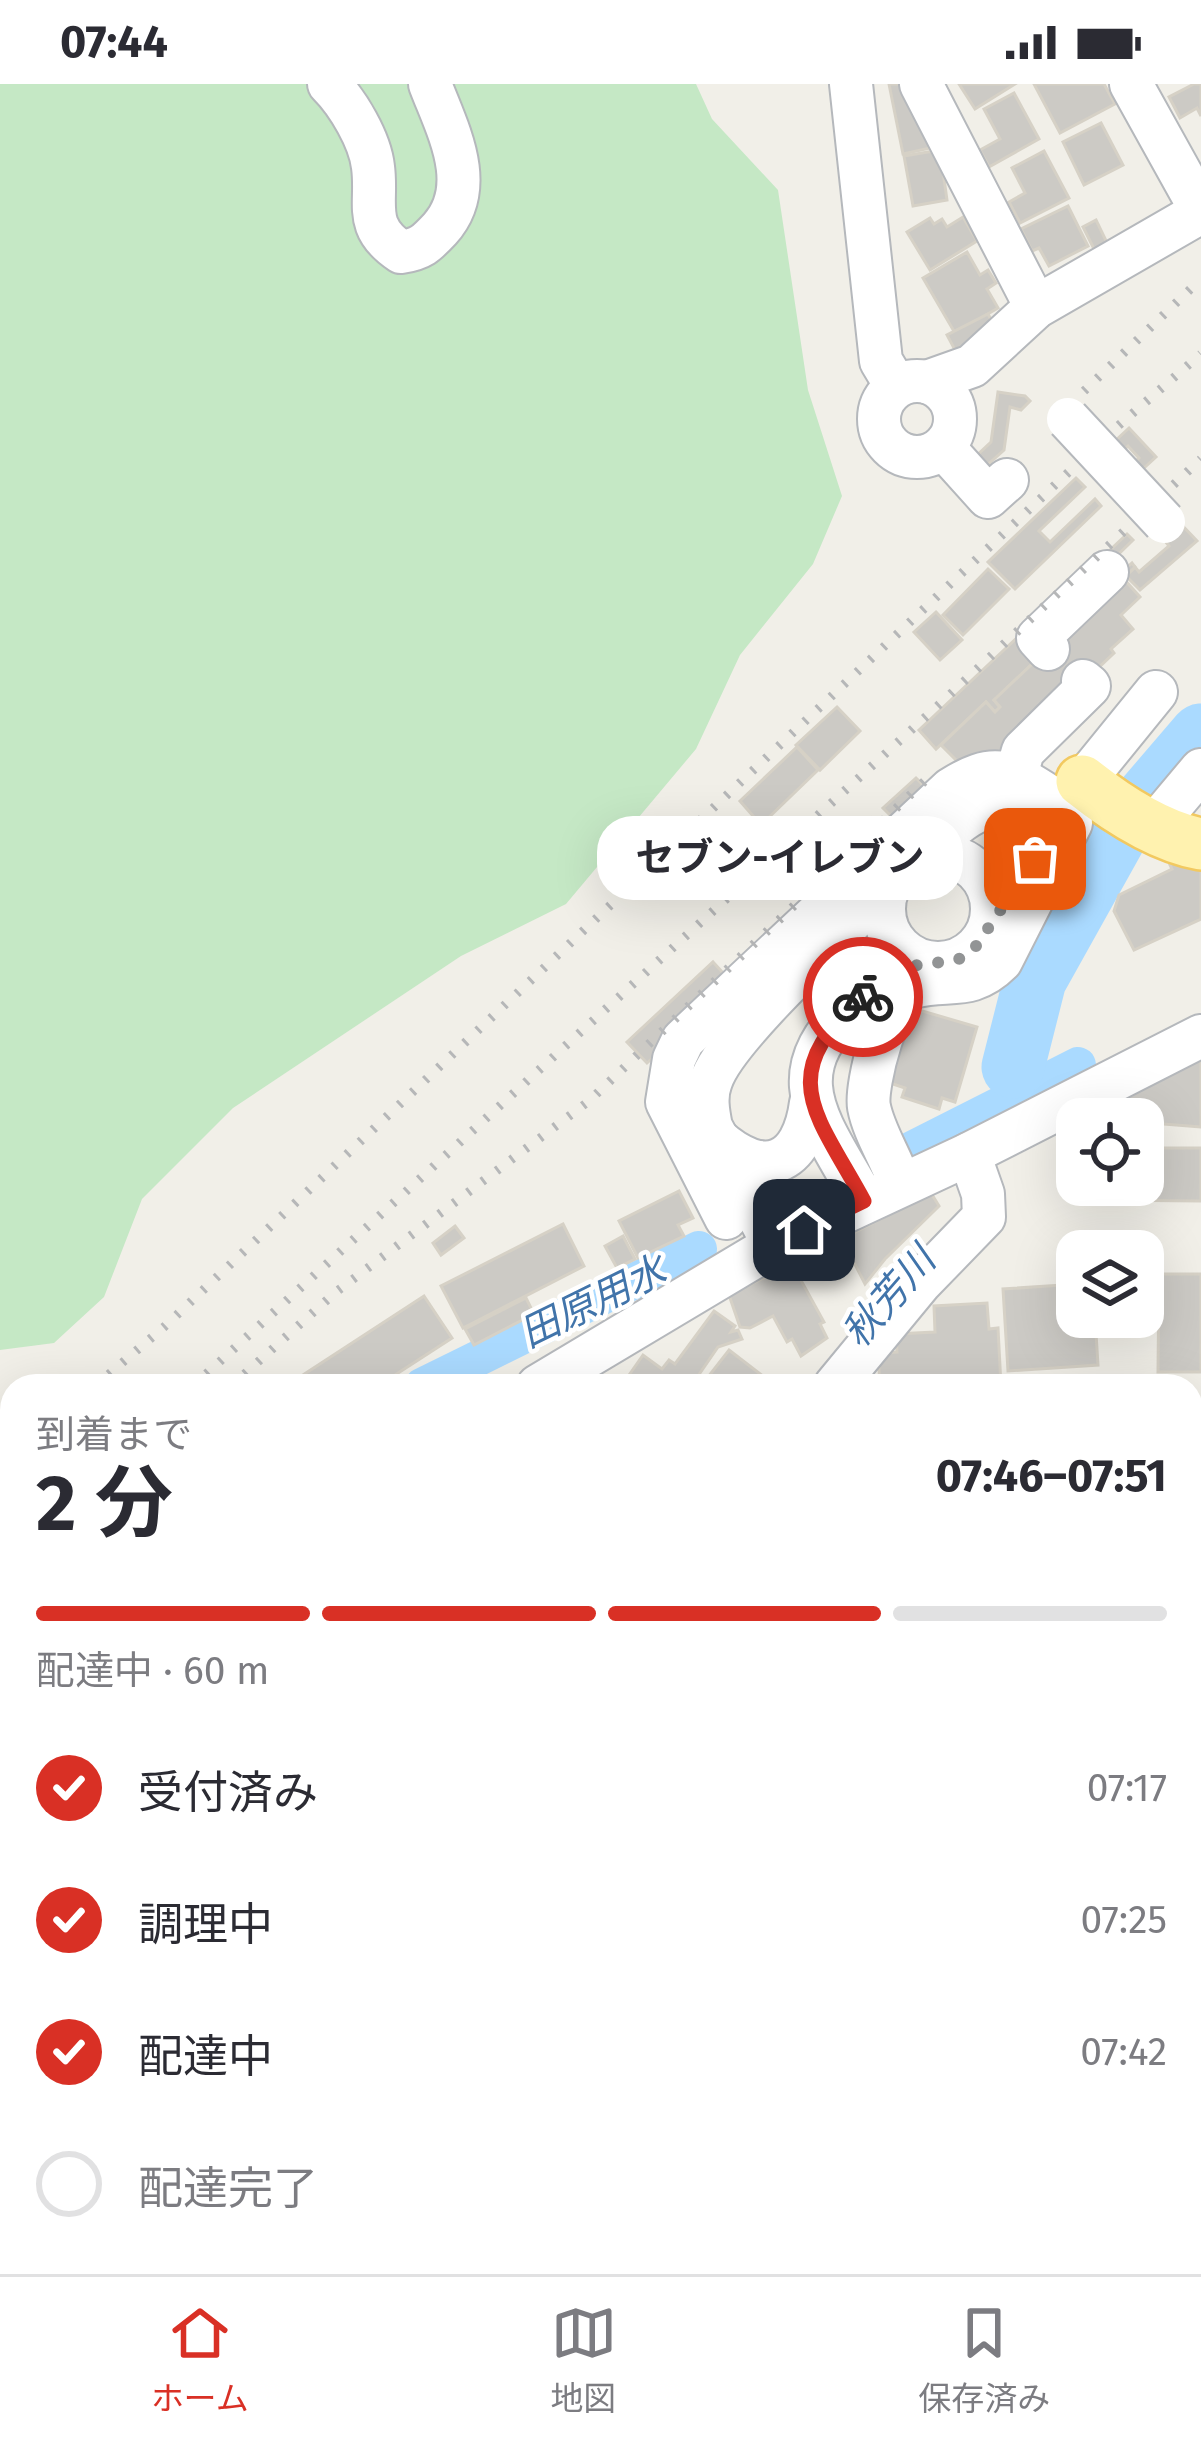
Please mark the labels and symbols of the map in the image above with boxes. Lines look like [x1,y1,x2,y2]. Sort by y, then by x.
pin [984,808,1086,910]
callout: セブン-イレブン [597,817,963,901]
courier [803,937,923,1057]
pin [753,1179,855,1281]
water label: 秋芳川 [833,1235,947,1356]
water label: 田原用水 [513,1245,677,1357]

